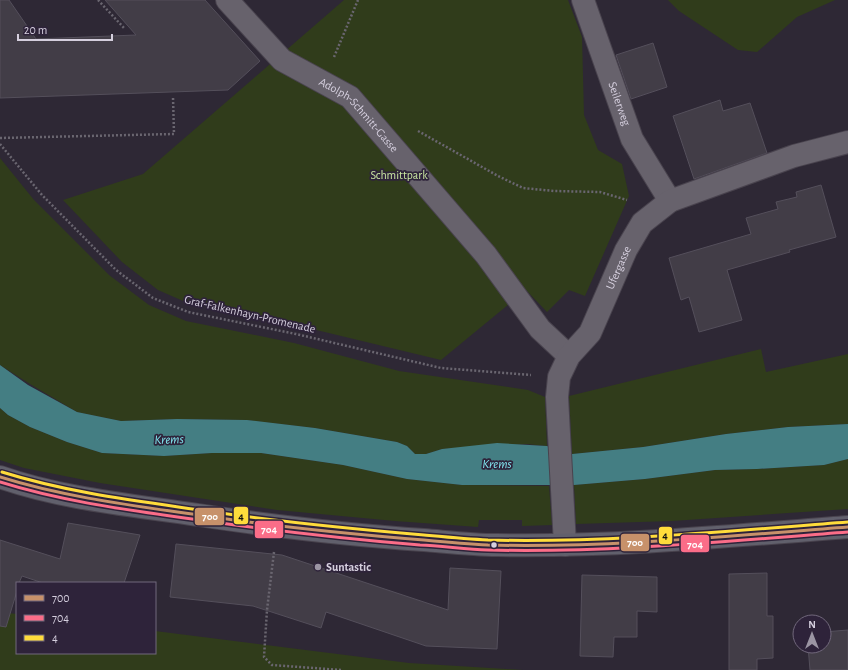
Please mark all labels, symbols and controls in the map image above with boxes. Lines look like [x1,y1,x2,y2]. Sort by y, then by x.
scale bar [18,16,112,42]
text: 20 m [24,24,47,36]
street label: Adolph-Schmitt-Gasse [317,75,401,154]
street label: Seilerweg [606,80,633,127]
park label: Schmittpark [370,169,428,181]
street label: Ufergasse [604,244,633,291]
street label: Graf-Falkenhayn-Promenade [183,293,317,336]
water label: Krems [154,433,184,447]
water label: Krems [482,458,512,471]
line badge: 4 [233,506,249,525]
line badge: 700 [194,507,225,526]
text: 700 [202,511,218,522]
text: 4 [238,511,244,522]
line badge: 704 [254,520,284,539]
text: 704 [261,524,277,535]
line badge: 4 [658,526,673,545]
text: 4 [662,530,668,541]
line badge: 700 [620,533,650,552]
line badge: 704 [680,534,710,553]
text: 700 [627,537,643,548]
text: 704 [687,539,703,550]
unlabelled marker [489,540,499,550]
place label: Suntastic [326,561,371,573]
marker: Suntastic [313,562,323,572]
legend [16,582,156,654]
text: 700 [52,592,70,604]
text: 704 [52,612,69,624]
north arrow [792,614,832,654]
text: N [808,619,816,630]
text: 4 [52,632,58,644]

